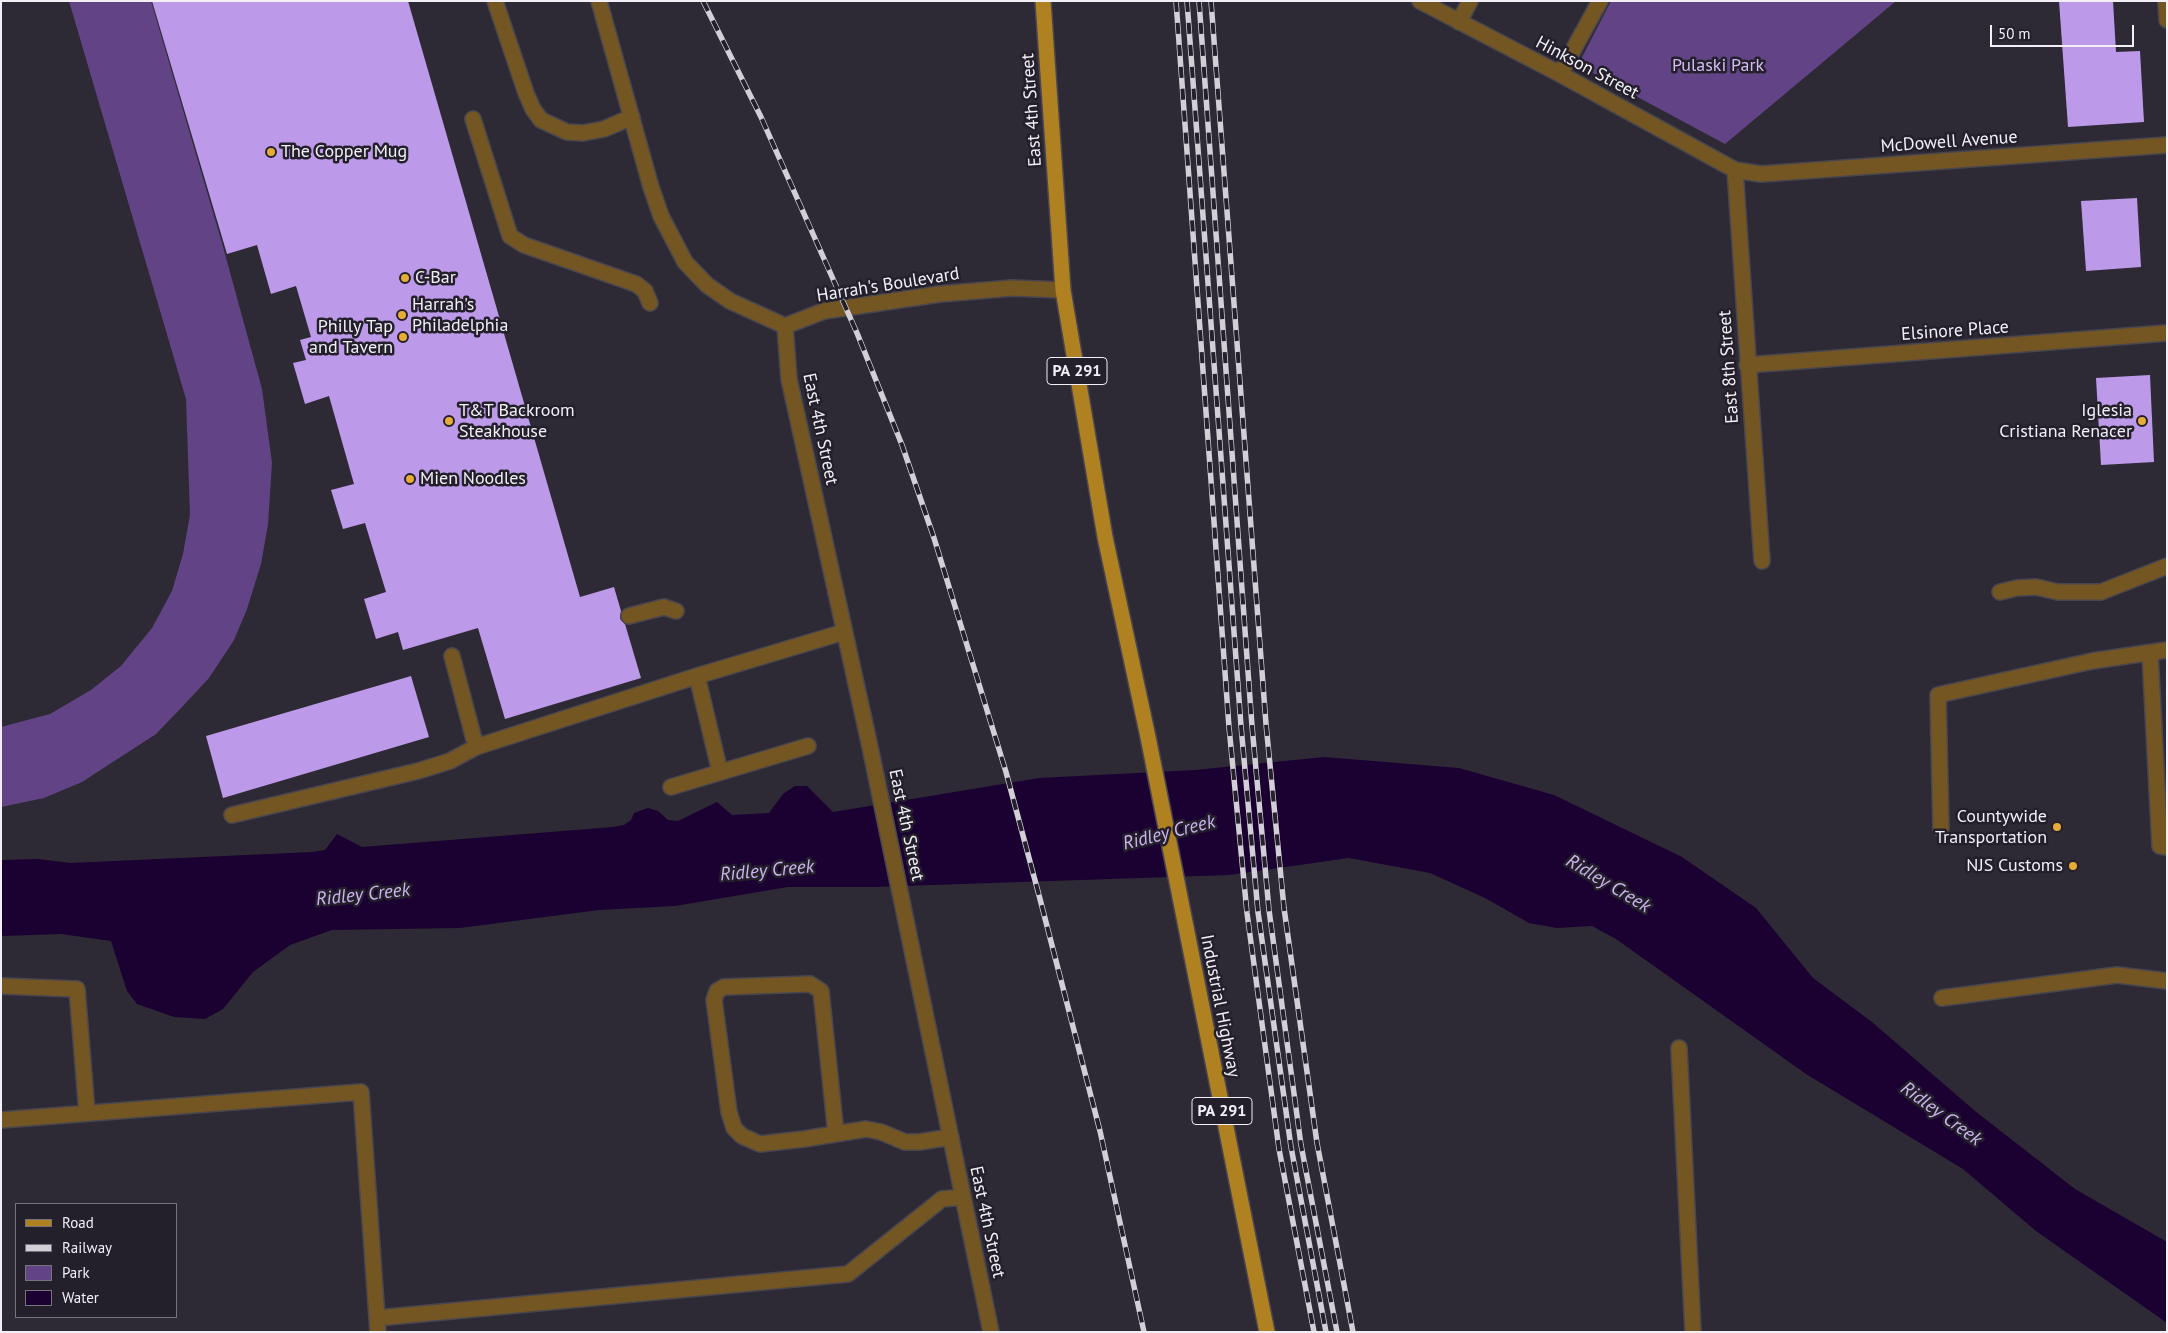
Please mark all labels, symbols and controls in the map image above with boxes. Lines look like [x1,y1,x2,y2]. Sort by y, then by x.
scale bar [1993,15,2137,47]
text: 50 m [1998,24,2031,43]
street label: Hinkson Street [1532,32,1642,104]
street label: East 4th Street [1017,53,1047,167]
park label: Pulaski Park [1672,55,1764,77]
street label: McDowell Avenue [1880,126,2018,158]
place label: The Copper Mug [281,141,407,163]
marker: The Copper Mug [265,146,277,158]
street label: Harrah's Boulevard [815,263,961,307]
place label: C-Bar [415,267,456,289]
marker: C-Bar [399,272,411,284]
place label: Harrah's Philadelphia [412,294,508,336]
marker: Harrah's Philadelphia [396,309,408,321]
street label: East 8th Street [1714,310,1744,424]
place label: Philly Tap and Tavern [309,316,393,358]
street label: Elsinore Place [1900,316,2010,346]
marker: Philly Tap and Tavern [397,331,409,343]
road number: PA 291 [1047,358,1107,384]
street label: East 4th Street [798,371,842,487]
place label: T&T Backroom Steakhouse [459,400,575,442]
place label: Iglesia Cristiana Renacer [1999,400,2132,442]
marker: T&T Backroom Steakhouse [443,415,455,427]
marker: Iglesia Cristiana Renacer [2136,415,2148,427]
place label: Mien Noodles [420,468,526,490]
marker: Mien Noodles [404,473,416,485]
street label: East 4th Street [884,767,928,883]
place label: Countywide Transportation [1935,806,2047,849]
water label: Ridley Creek [1120,811,1218,855]
marker: Countywide Transportation [2051,821,2063,833]
water label: Ridley Creek [1562,850,1654,918]
place label: NJS Customs [1966,855,2063,877]
water label: Ridley Creek [719,856,815,886]
marker: NJS Customs [2067,860,2079,872]
water label: Ridley Creek [315,879,411,911]
street label: Industrial Highway [1196,933,1244,1079]
water label: Ridley Creek [1896,1077,1986,1151]
road number: PA 291 [1192,1098,1252,1124]
street label: East 4th Street [965,1164,1009,1280]
legend [15,1203,178,1318]
text: Road [62,1213,94,1232]
text: Railway [62,1238,112,1257]
text: Park [62,1263,90,1282]
text: Water [62,1288,99,1307]

